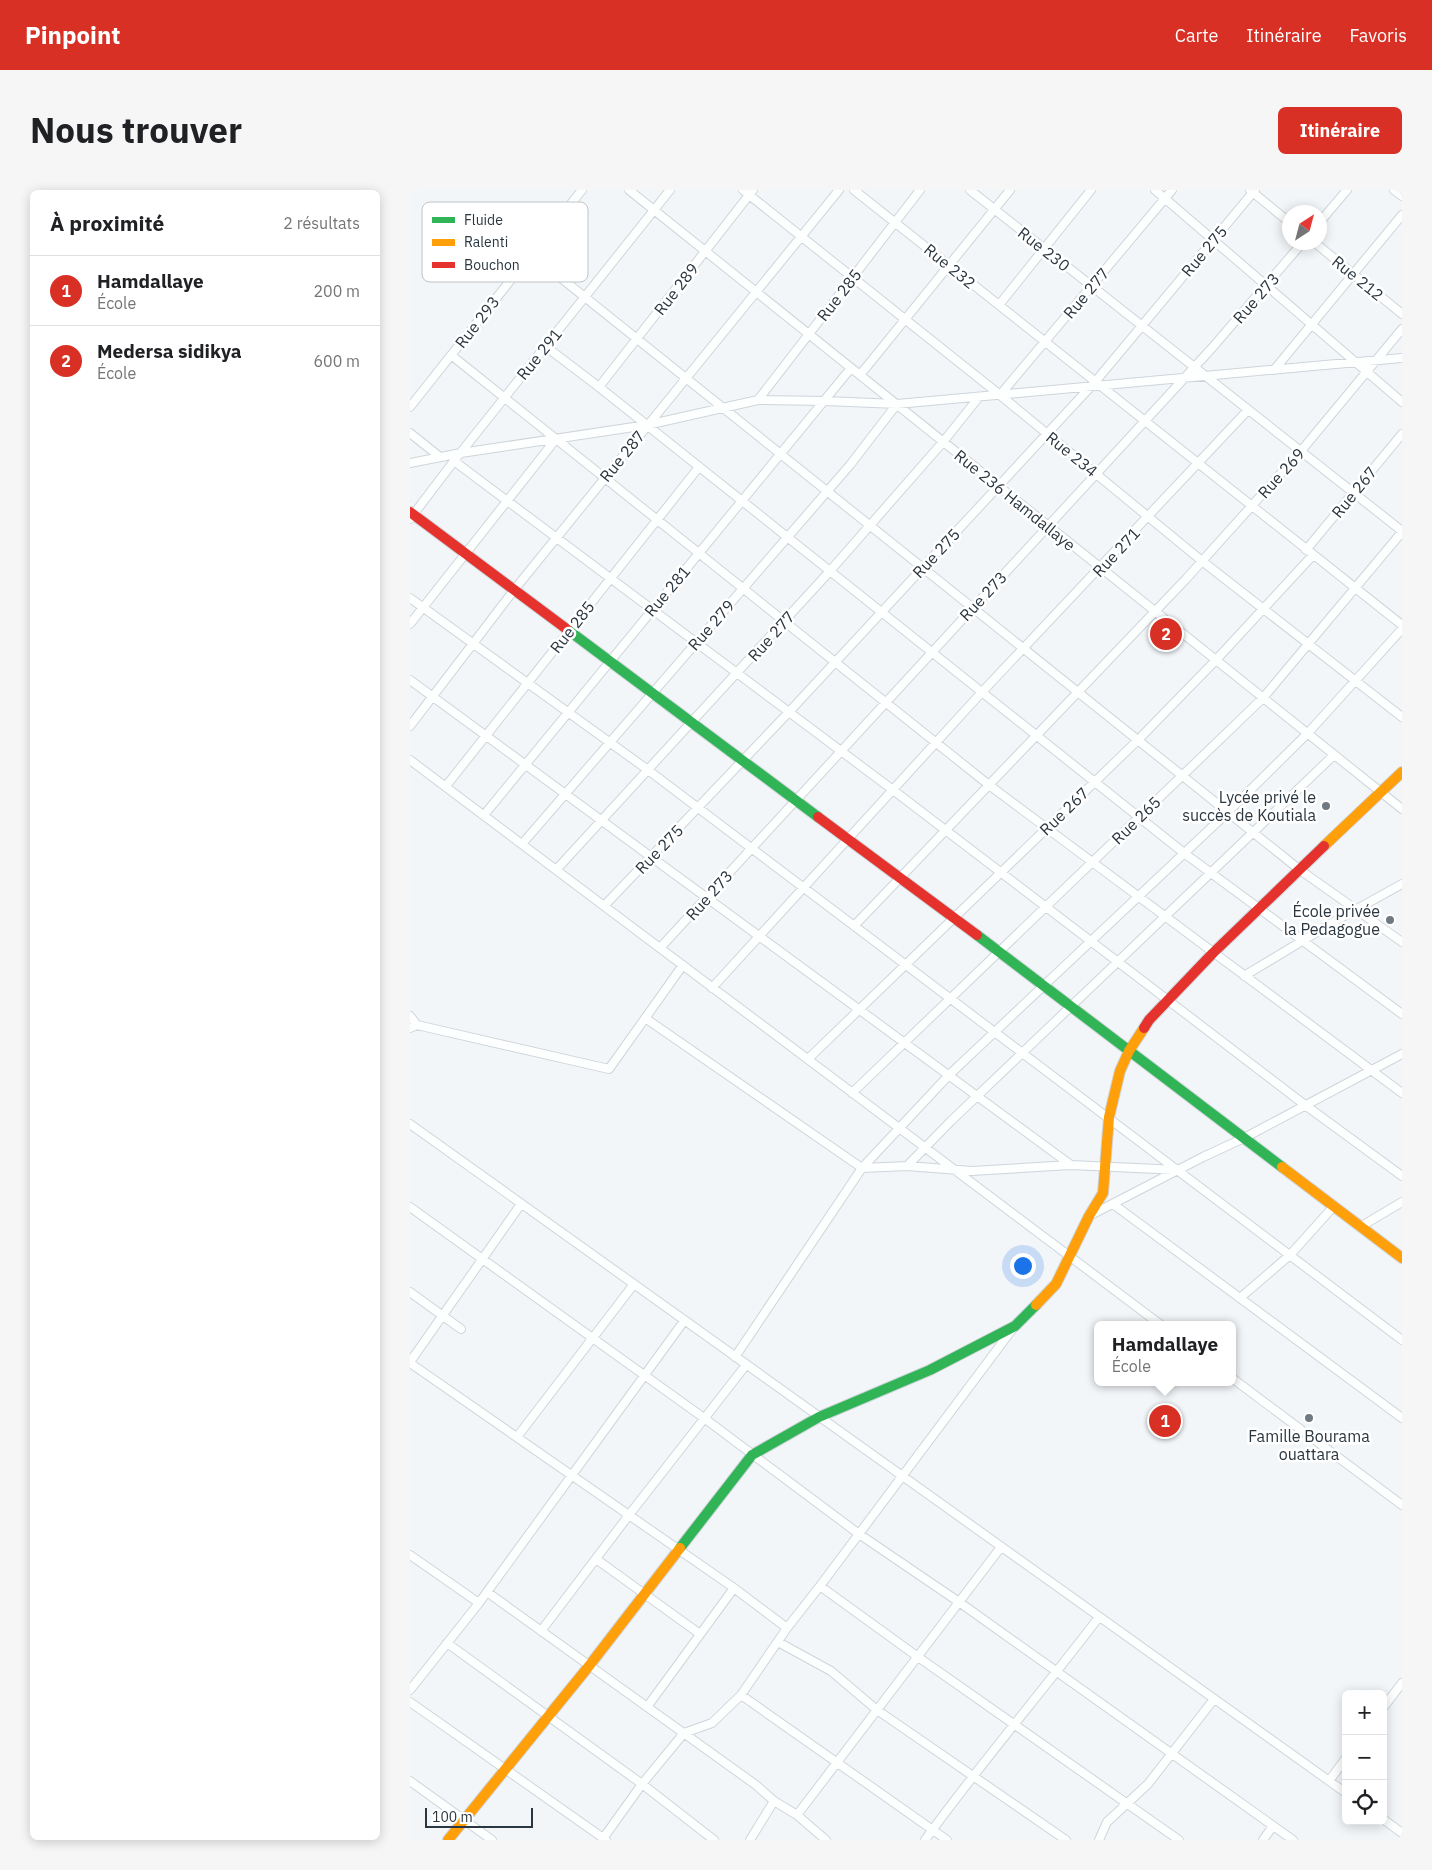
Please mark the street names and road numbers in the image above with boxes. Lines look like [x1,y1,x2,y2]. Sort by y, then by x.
street label: Rue 275 [1177,221,1231,281]
street label: Rue 230 [1014,222,1074,276]
street label: Rue 232 [920,239,980,293]
street label: Rue 212 [1328,251,1388,305]
street label: Rue 289 [649,259,703,319]
street label: Rue 277 [1059,263,1113,323]
street label: Rue 285 [812,265,866,325]
street label: Rue 273 [1229,269,1283,327]
street label: Rue 293 [450,292,504,352]
street label: Rue 291 [512,324,566,384]
street label: Rue 287 [595,426,649,486]
street label: Rue 234 [1042,427,1102,481]
street label: Rue 269 [1253,444,1309,502]
street label: Rue 236 Hamdallaye [950,445,1080,555]
street label: Rue 267 [1327,462,1381,522]
street label: Rue 271 [1088,523,1144,581]
street label: Rue 275 [908,524,964,582]
street label: Rue 281 [640,561,694,621]
street label: Rue 273 [955,567,1011,625]
street label: Rue 279 [684,596,738,654]
street label: Rue 285 [545,597,599,657]
street label: Rue 277 [743,607,799,665]
street label: Rue 267 [1035,783,1093,839]
street label: Rue 265 [1107,792,1165,848]
street label: Rue 275 [631,820,687,878]
street label: Rue 273 [681,866,737,924]

